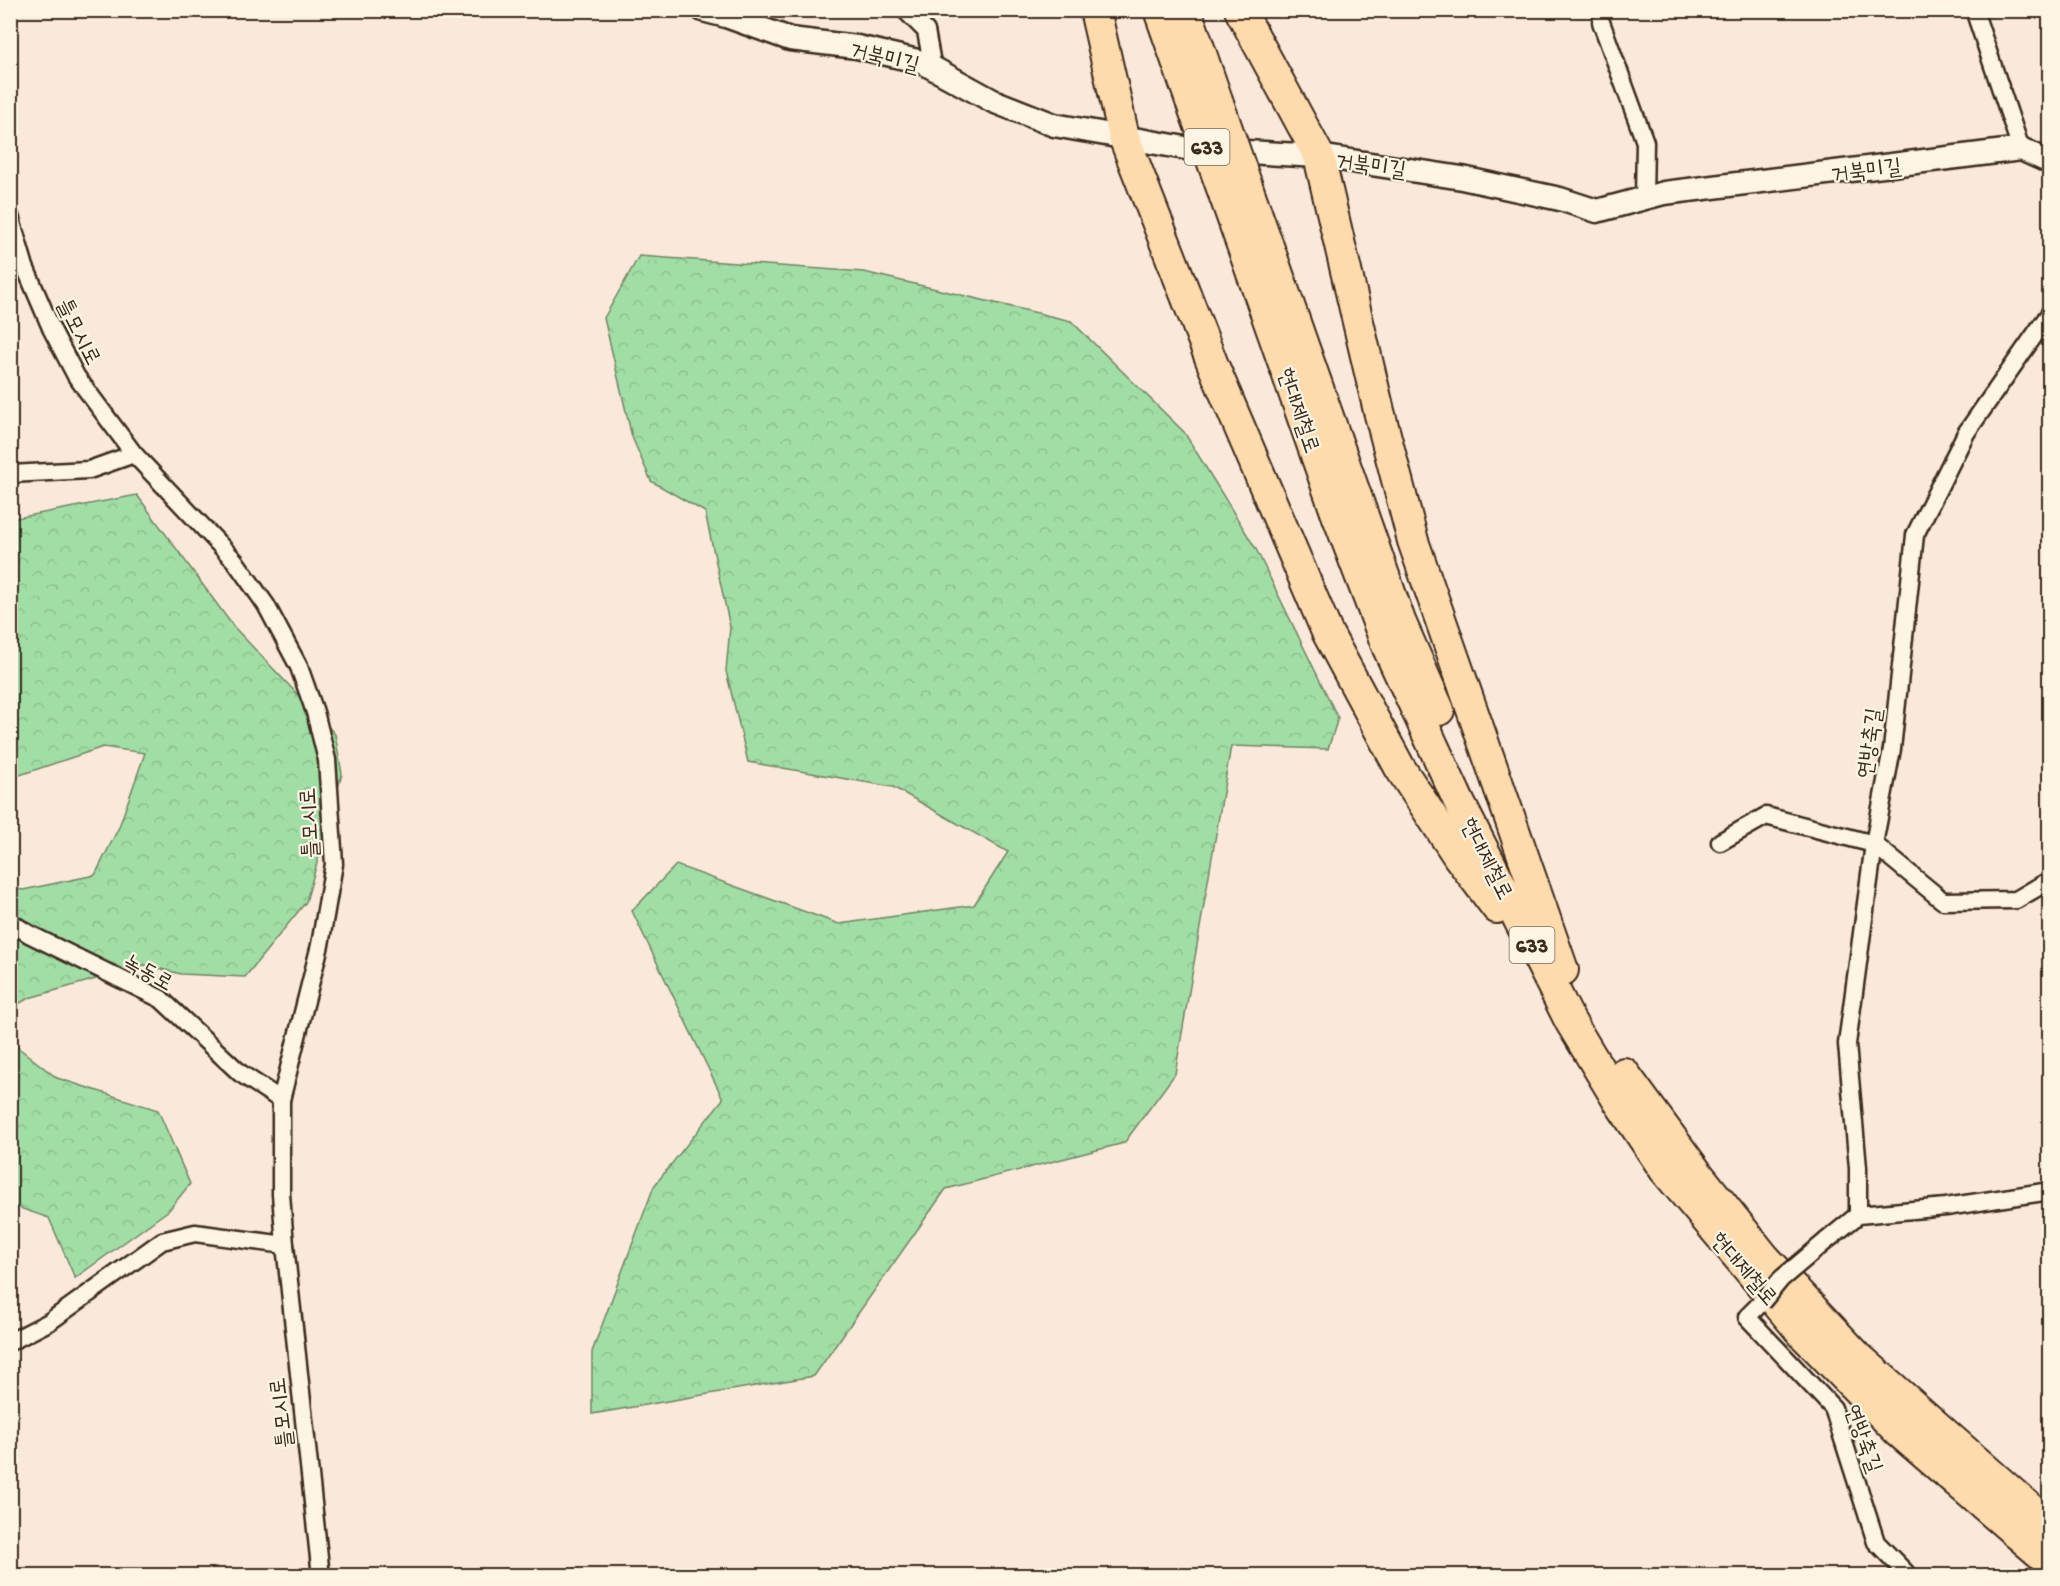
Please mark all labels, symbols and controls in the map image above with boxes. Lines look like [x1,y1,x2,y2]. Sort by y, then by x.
street label: 거북미길 [847,39,922,81]
road number: 633 [1184,129,1230,165]
street label: 거북미길 [1334,150,1408,186]
street label: 거북미길 [1830,156,1904,190]
street label: 틀모시로 [49,295,104,370]
street label: 현대제철로 [1270,365,1323,457]
street label: 연방축길 [1854,706,1890,780]
street label: 틀모시로 [297,787,327,859]
street label: 현대제철로 [1453,814,1516,905]
road number: 633 [1510,927,1555,963]
street label: 녹동로 [118,950,177,999]
street label: 현대제철로 [1703,1229,1781,1313]
street label: 틀모시로 [267,1376,301,1449]
street label: 연방축길 [1837,1402,1886,1477]

